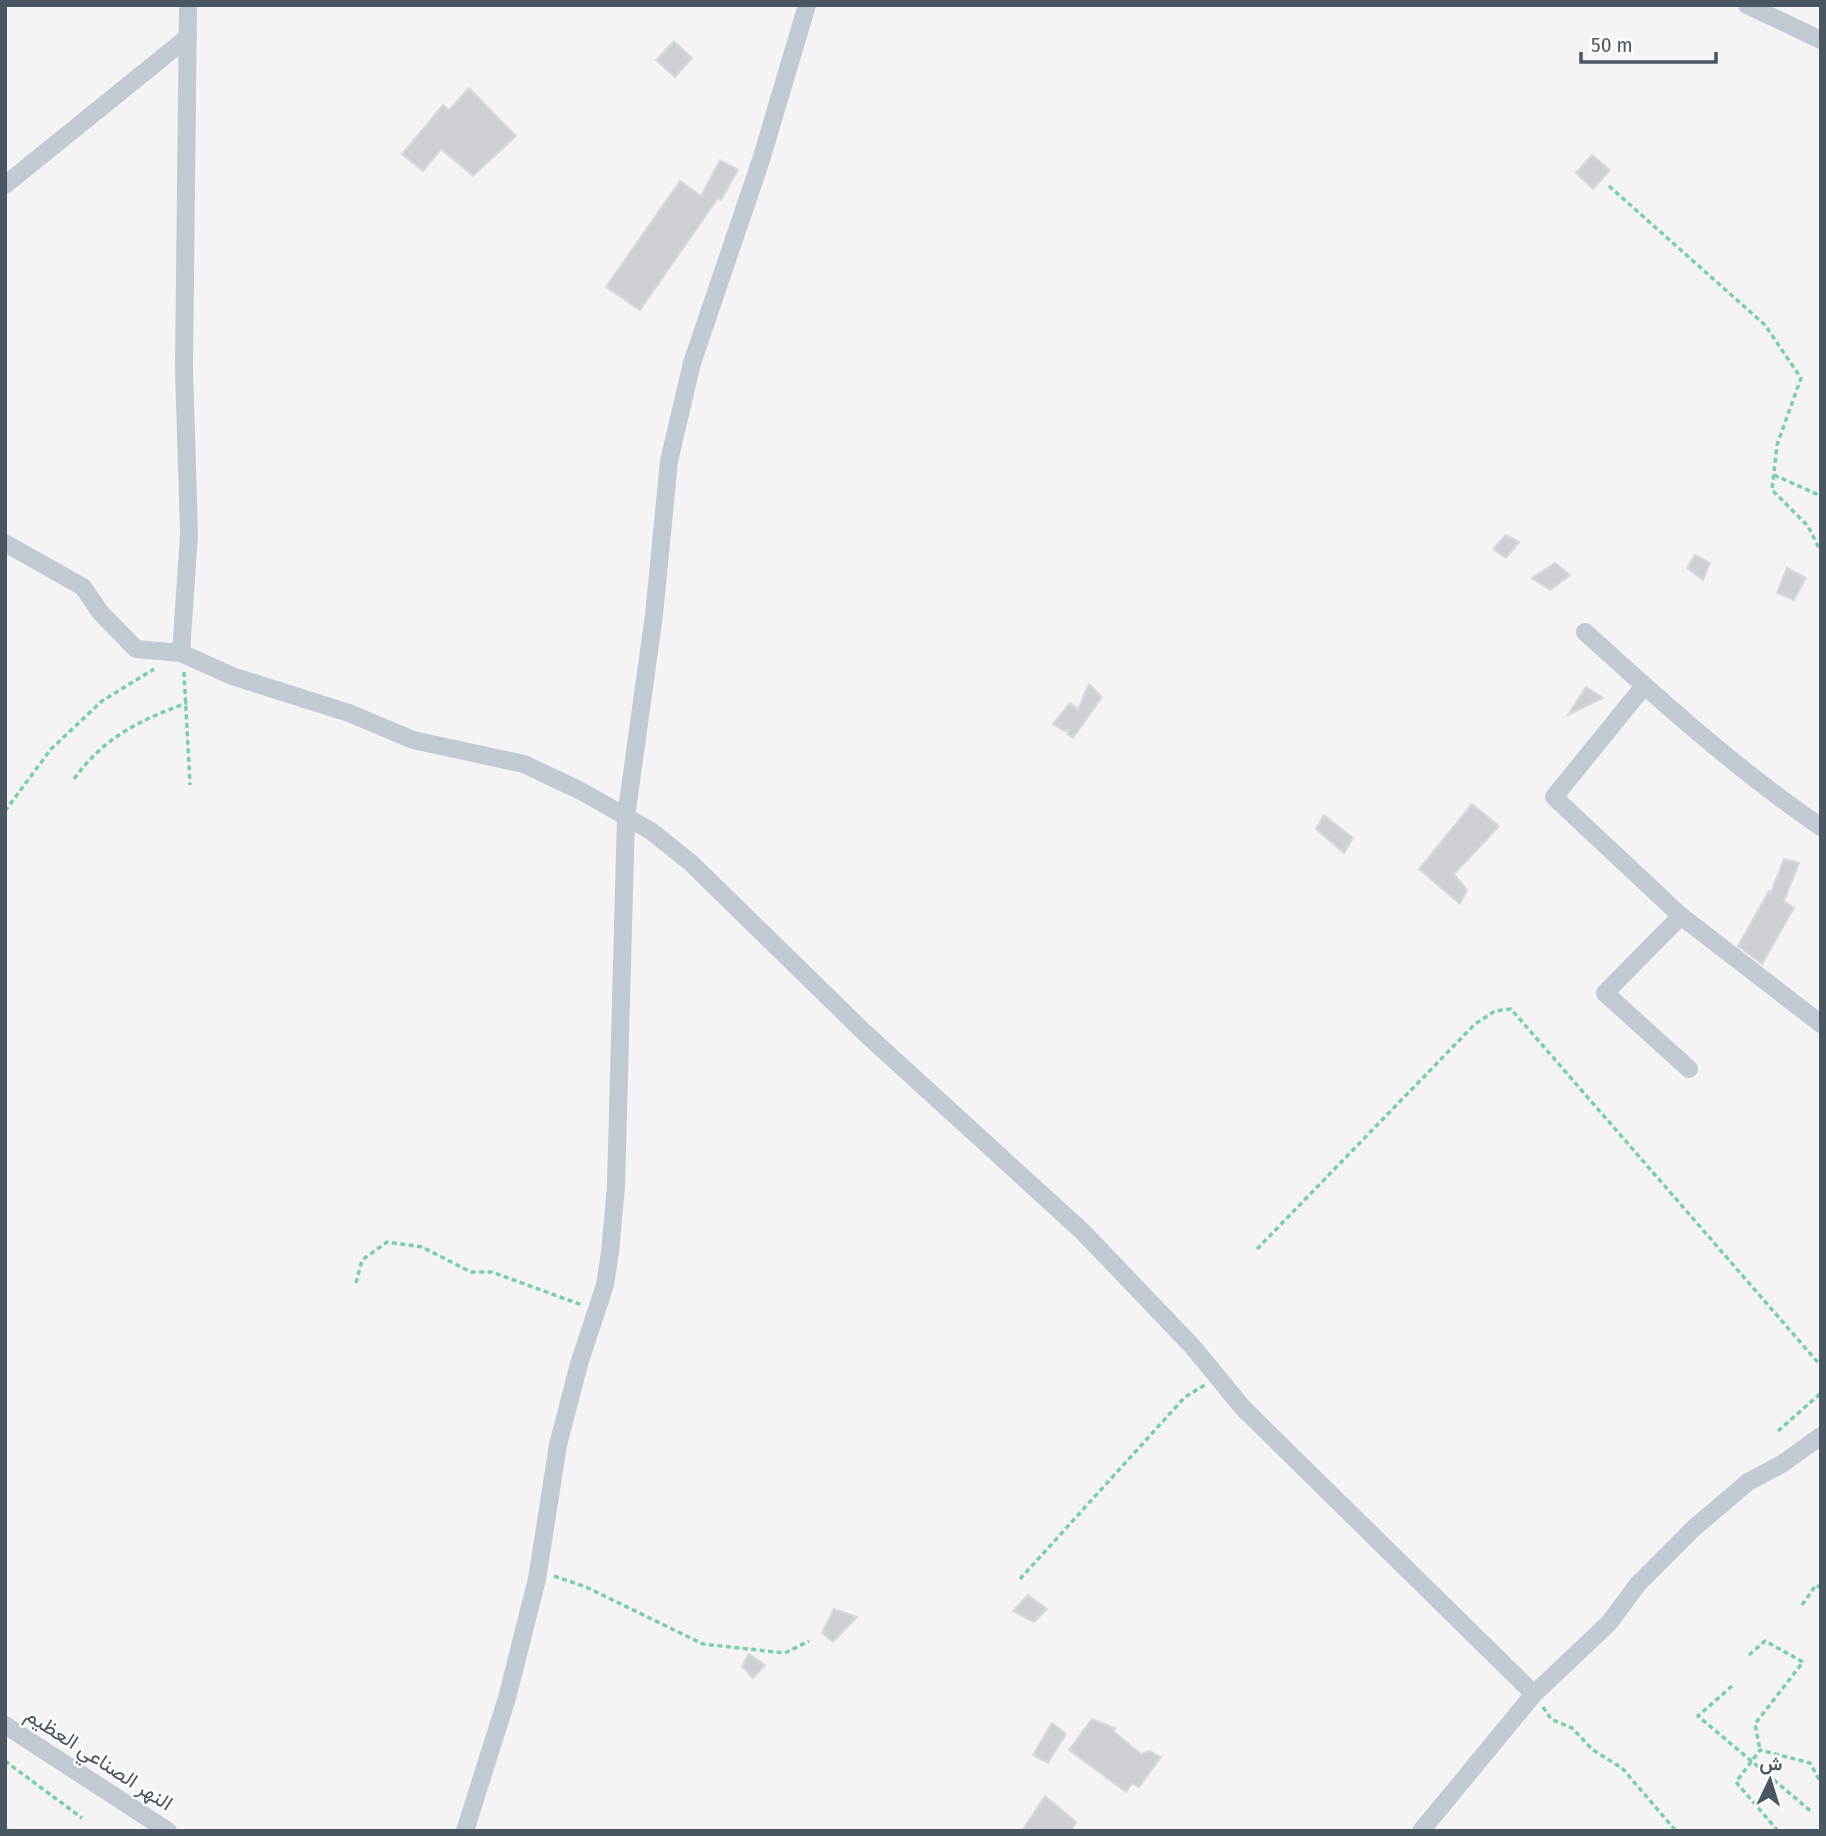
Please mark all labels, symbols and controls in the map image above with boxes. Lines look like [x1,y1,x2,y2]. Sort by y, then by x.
scale bar [1581,21,1716,65]
text: 50 m [1591,32,1633,58]
street label: النهر الصناعي العظيم [18,1702,178,1820]
north arrow [1735,1745,1805,1815]
text: ش [1759,1751,1784,1776]

